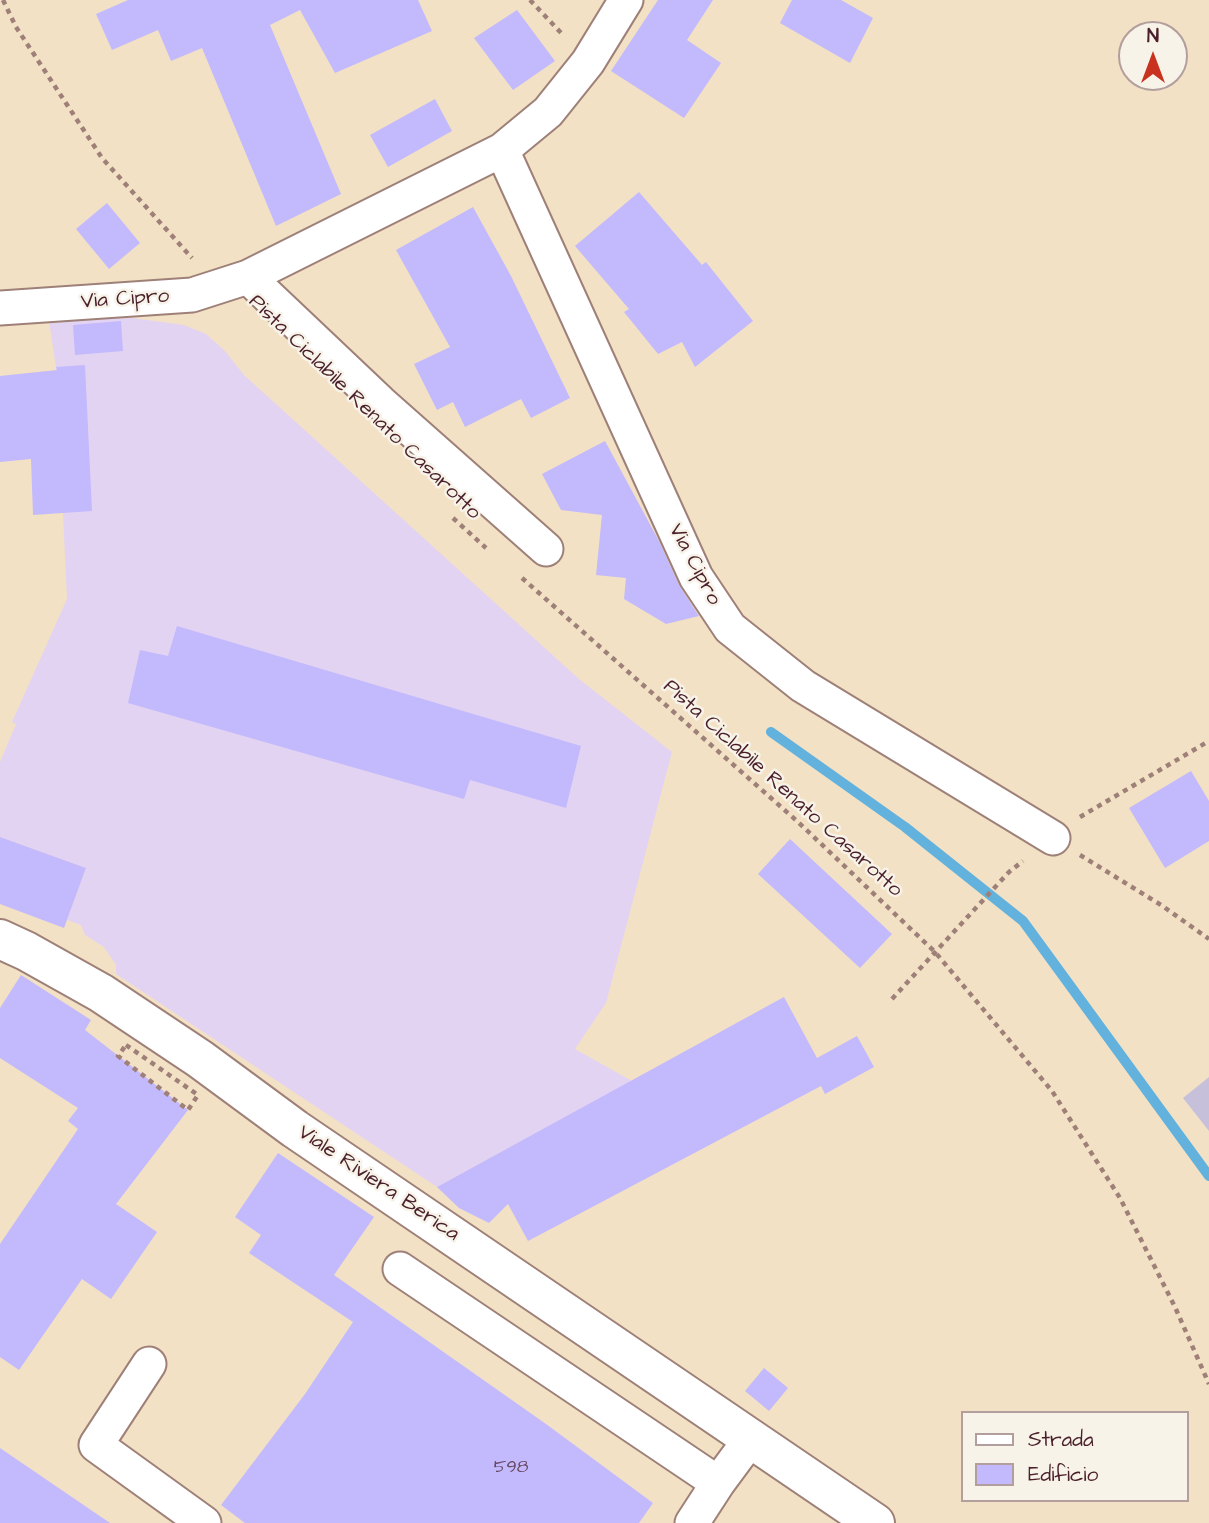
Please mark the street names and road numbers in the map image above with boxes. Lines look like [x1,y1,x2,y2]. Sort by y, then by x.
street label: Via Cipro [80,284,170,316]
street label: Pista Ciclabile Renato Casarotto [243,290,485,526]
street label: Via Cipro [662,520,726,610]
street label: Pista Ciclabile Renato Casarotto [657,675,907,903]
street label: Viale Riviera Berica [292,1121,464,1247]

